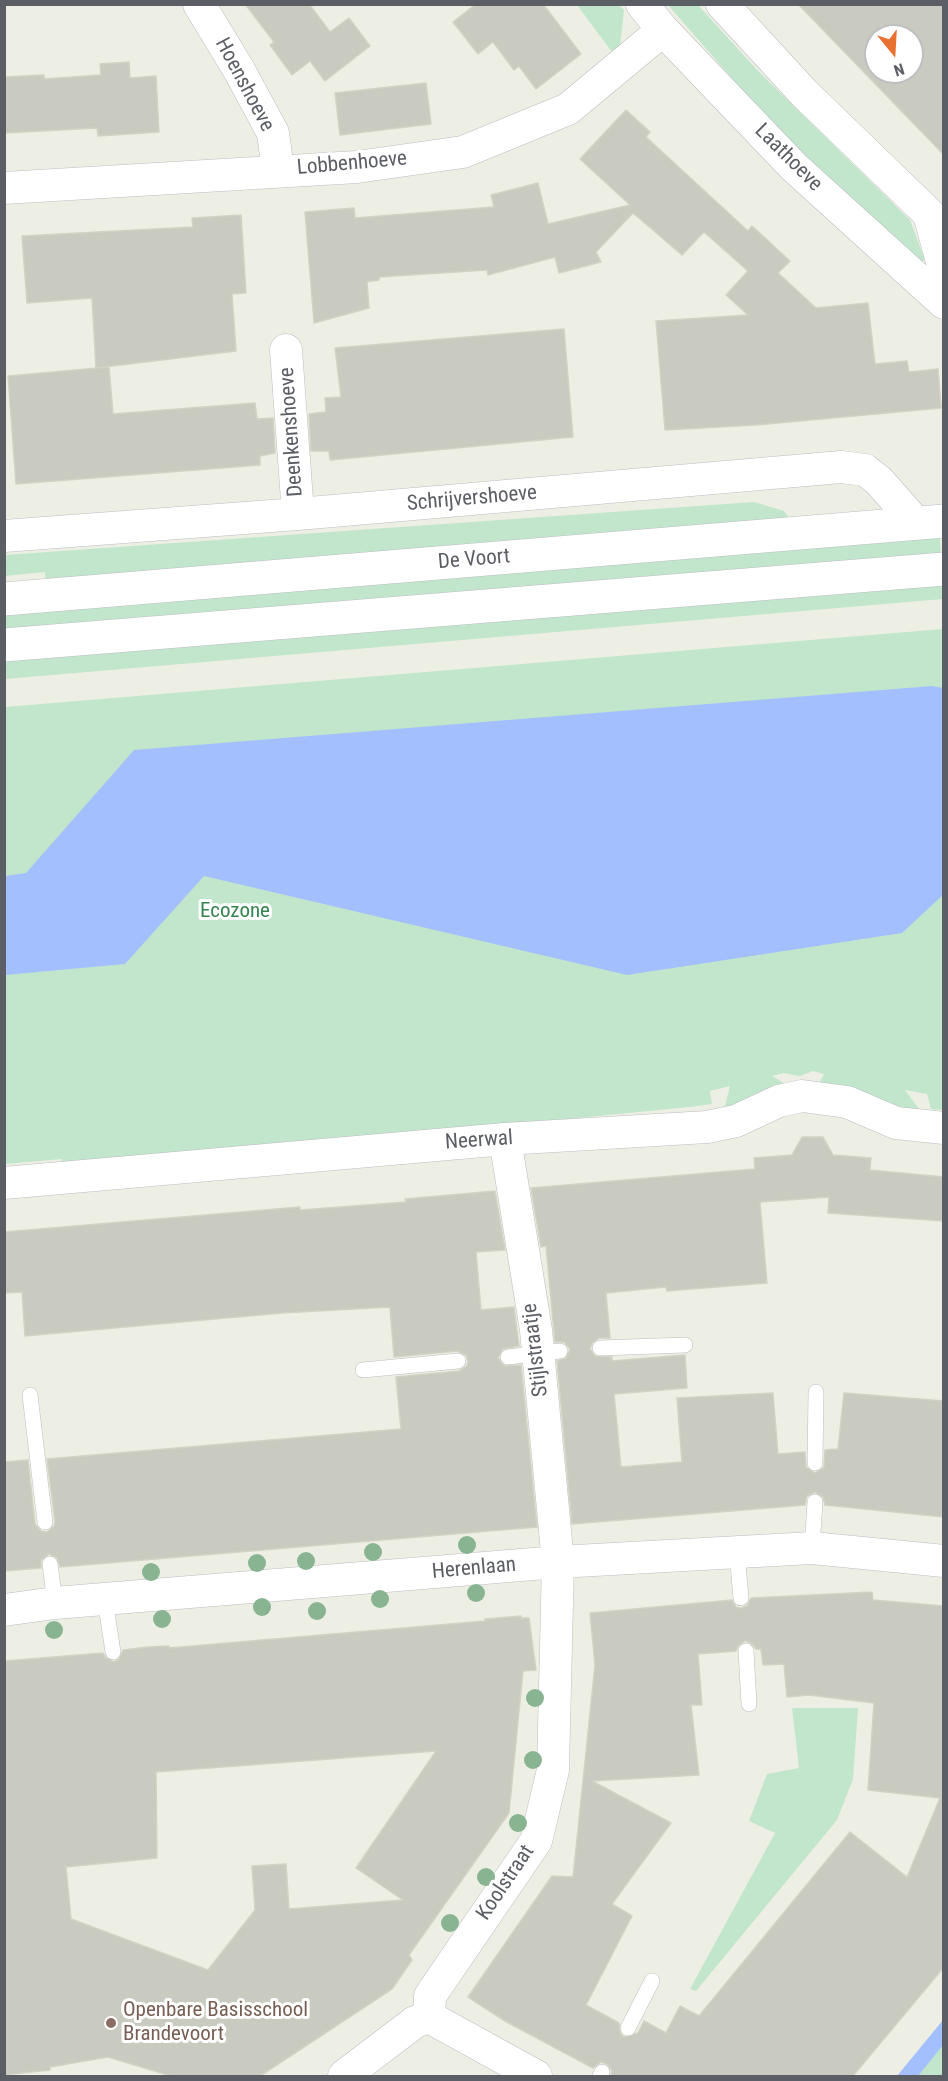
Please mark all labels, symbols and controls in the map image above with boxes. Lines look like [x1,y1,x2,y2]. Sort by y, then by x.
north arrow [864,24,924,84]
street label: Hoenshoeve [209,34,279,136]
text: N [892,59,907,80]
street label: Laathoeve [749,119,827,197]
street label: Lobbenhoeve [296,147,408,181]
street label: Deenkenshoeve [275,366,309,498]
street label: Schrijvershoeve [406,481,538,517]
street label: De Voort [437,544,511,576]
park label: Ecozone [200,899,270,925]
street label: Neerwal [444,1126,514,1156]
street label: Stijlstraatje [518,1302,554,1398]
street label: Herenlaan [431,1553,517,1585]
street label: Koolstraat [472,1841,540,1925]
place label: Openbare Basisschool Brandevoort [123,1998,308,2048]
marker: Openbare Basisschool Brandevoort [104,2016,118,2030]

